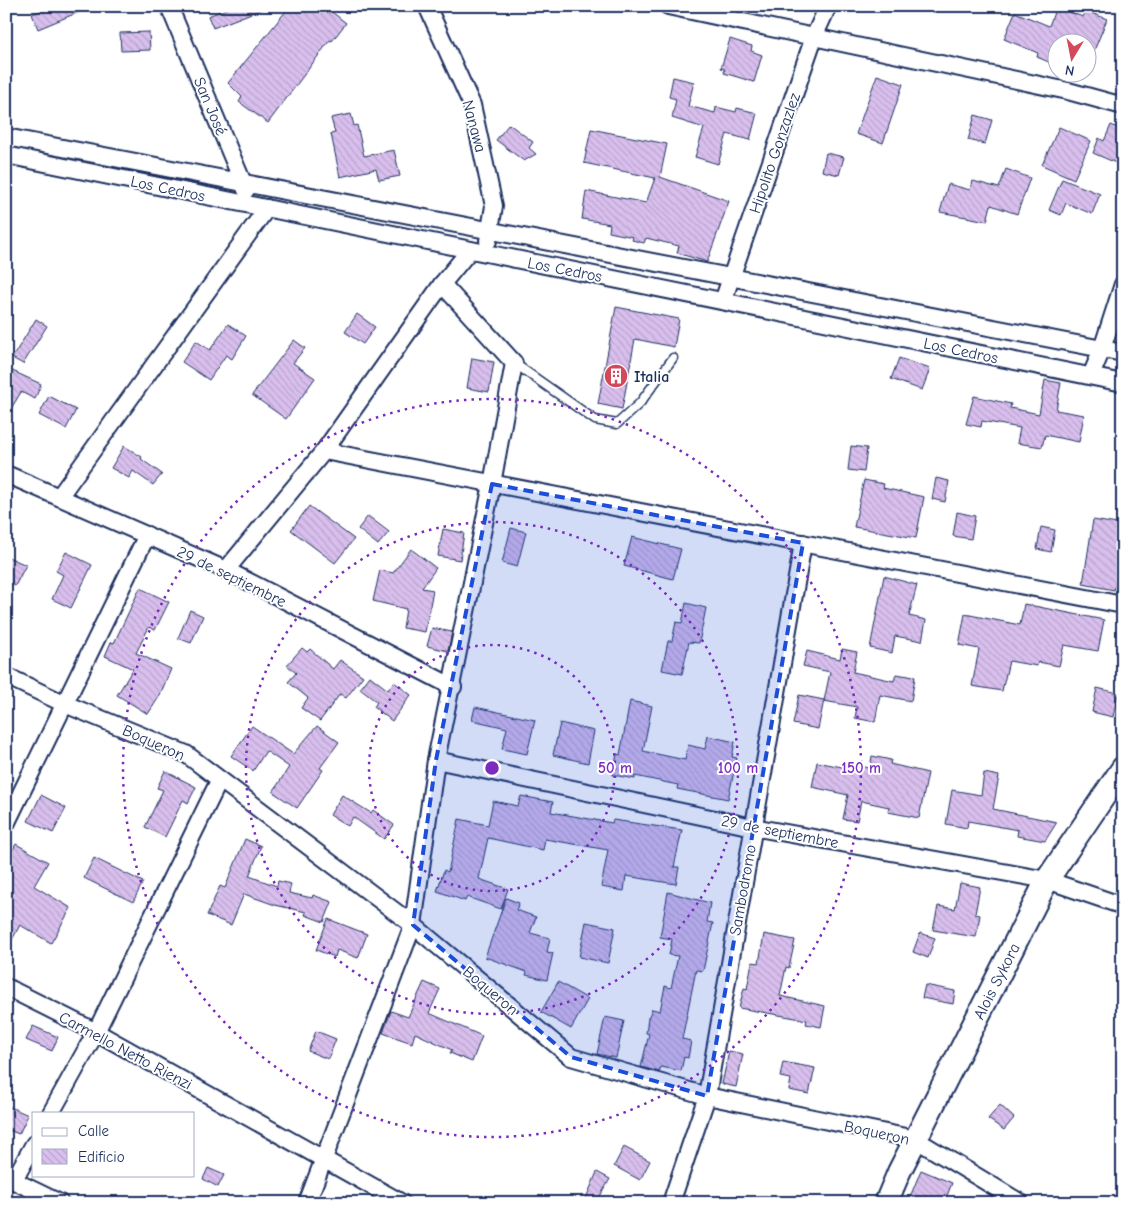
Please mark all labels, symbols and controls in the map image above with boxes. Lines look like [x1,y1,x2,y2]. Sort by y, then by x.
north arrow [1046,32,1096,82]
text: N [1064,61,1076,79]
street label: San José [190,75,230,138]
street label: Hipolito Gonzazlez [746,91,804,216]
street label: Nanawa [458,98,490,154]
street label: Los Cedros [129,172,207,206]
street label: Los Cedros [526,254,604,286]
street label: Los Cedros [922,334,1000,368]
building icon: Italia [603,363,629,389]
place label: Italia [634,368,669,386]
street label: 29 de septiembre [174,543,289,611]
street label: Boqueron [120,721,188,765]
centre of rings [483,759,501,777]
text: 50 m [598,759,632,777]
text: 100 m [718,759,758,777]
text: 150 m [841,759,881,777]
street label: 29 de septiembre [720,812,840,852]
street label: Sambodromo [726,843,760,937]
street label: Alois Sykora [970,940,1024,1023]
street label: Boqueron [459,963,522,1019]
street label: Carmello Netto Rienzi [56,1008,195,1094]
legend [32,1112,195,1176]
street label: Boqueron [843,1117,911,1149]
text: Calle [78,1122,110,1140]
text: Edificio [78,1148,125,1166]

